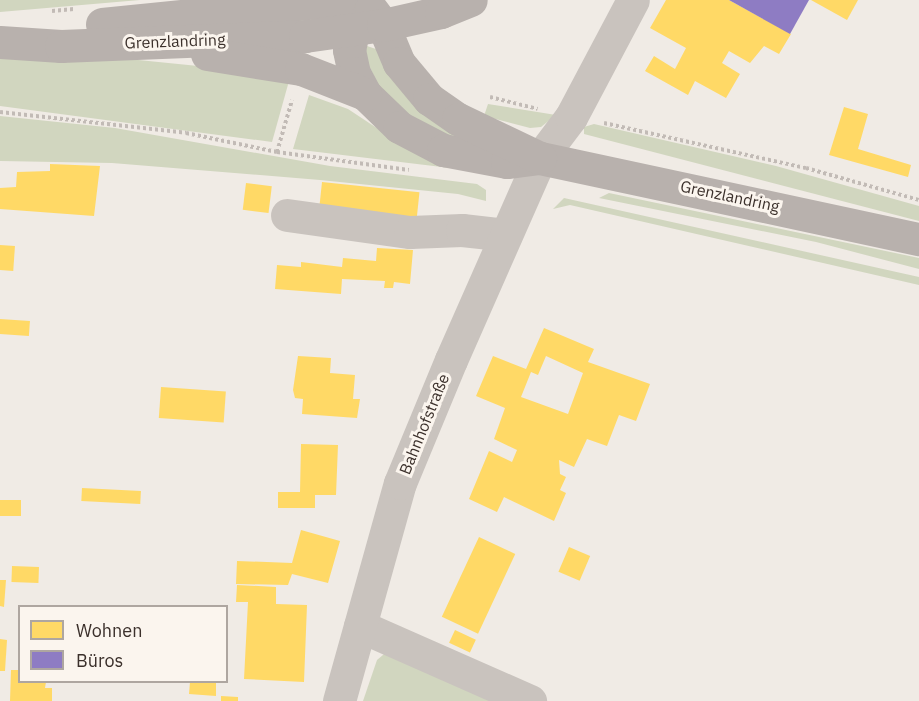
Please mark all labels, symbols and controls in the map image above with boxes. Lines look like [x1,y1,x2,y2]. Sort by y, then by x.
street label: Grenzlandring [124,30,226,52]
street label: Grenzlandring [679,176,781,216]
street label: Bahnhofstraße [395,371,453,477]
legend [18,605,228,683]
text: Wohnen [76,619,142,642]
text: Büros [76,649,123,672]

